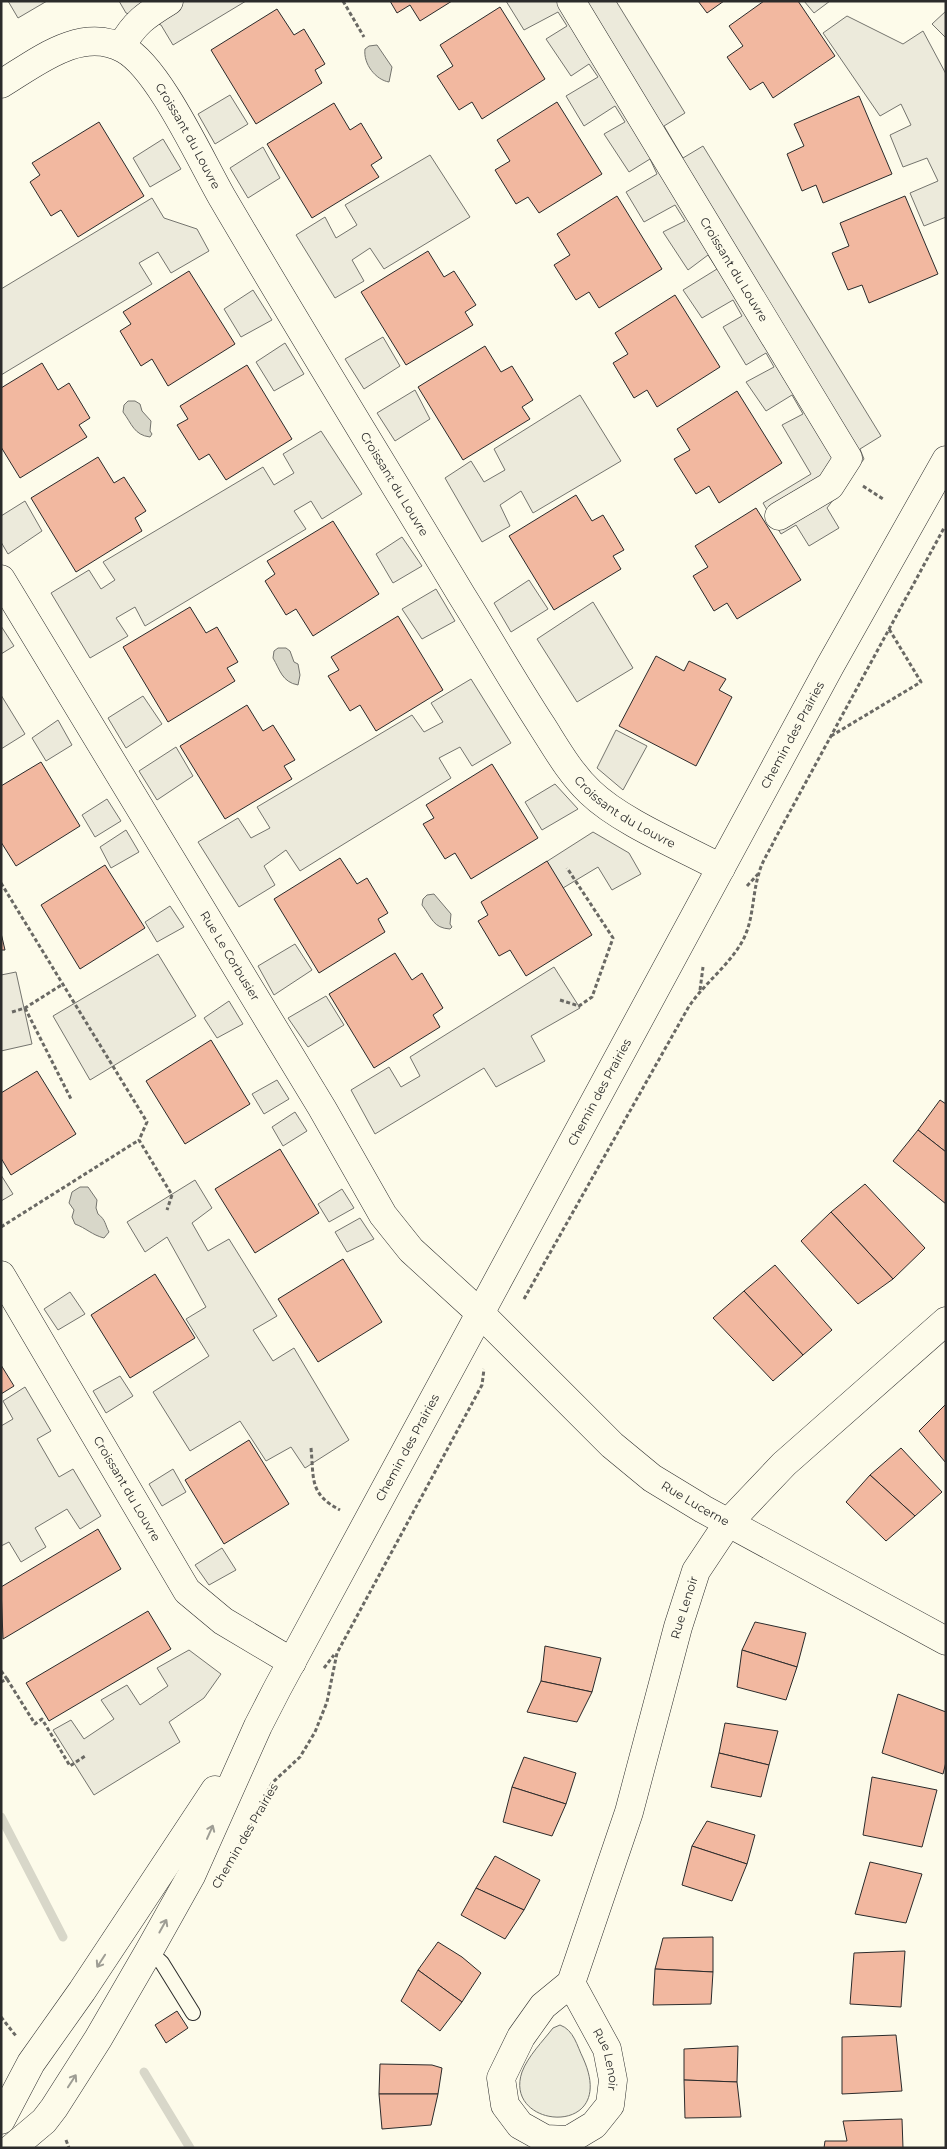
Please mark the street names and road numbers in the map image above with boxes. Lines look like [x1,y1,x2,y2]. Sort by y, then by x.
street label: Croissant du Louvre [152,80,224,191]
street label: Croissant du Louvre [697,214,772,324]
street label: Croissant du Louvre [357,429,432,539]
street label: Chemin des Prairies [757,679,827,791]
street label: Croissant du Louvre [571,772,678,851]
street label: Rue Le Corbusier [197,908,263,1004]
street label: Chemin des Prairies [564,1036,634,1148]
street label: Chemin des Prairies [372,1391,442,1504]
street label: Croissant du Louvre [91,1433,164,1544]
street label: Rue Lucerne [659,1477,732,1529]
street label: Rue Lenoir [667,1574,701,1640]
street label: Chemin des Prairies [208,1780,281,1891]
street label: Rue Lenoir [590,2025,621,2092]

